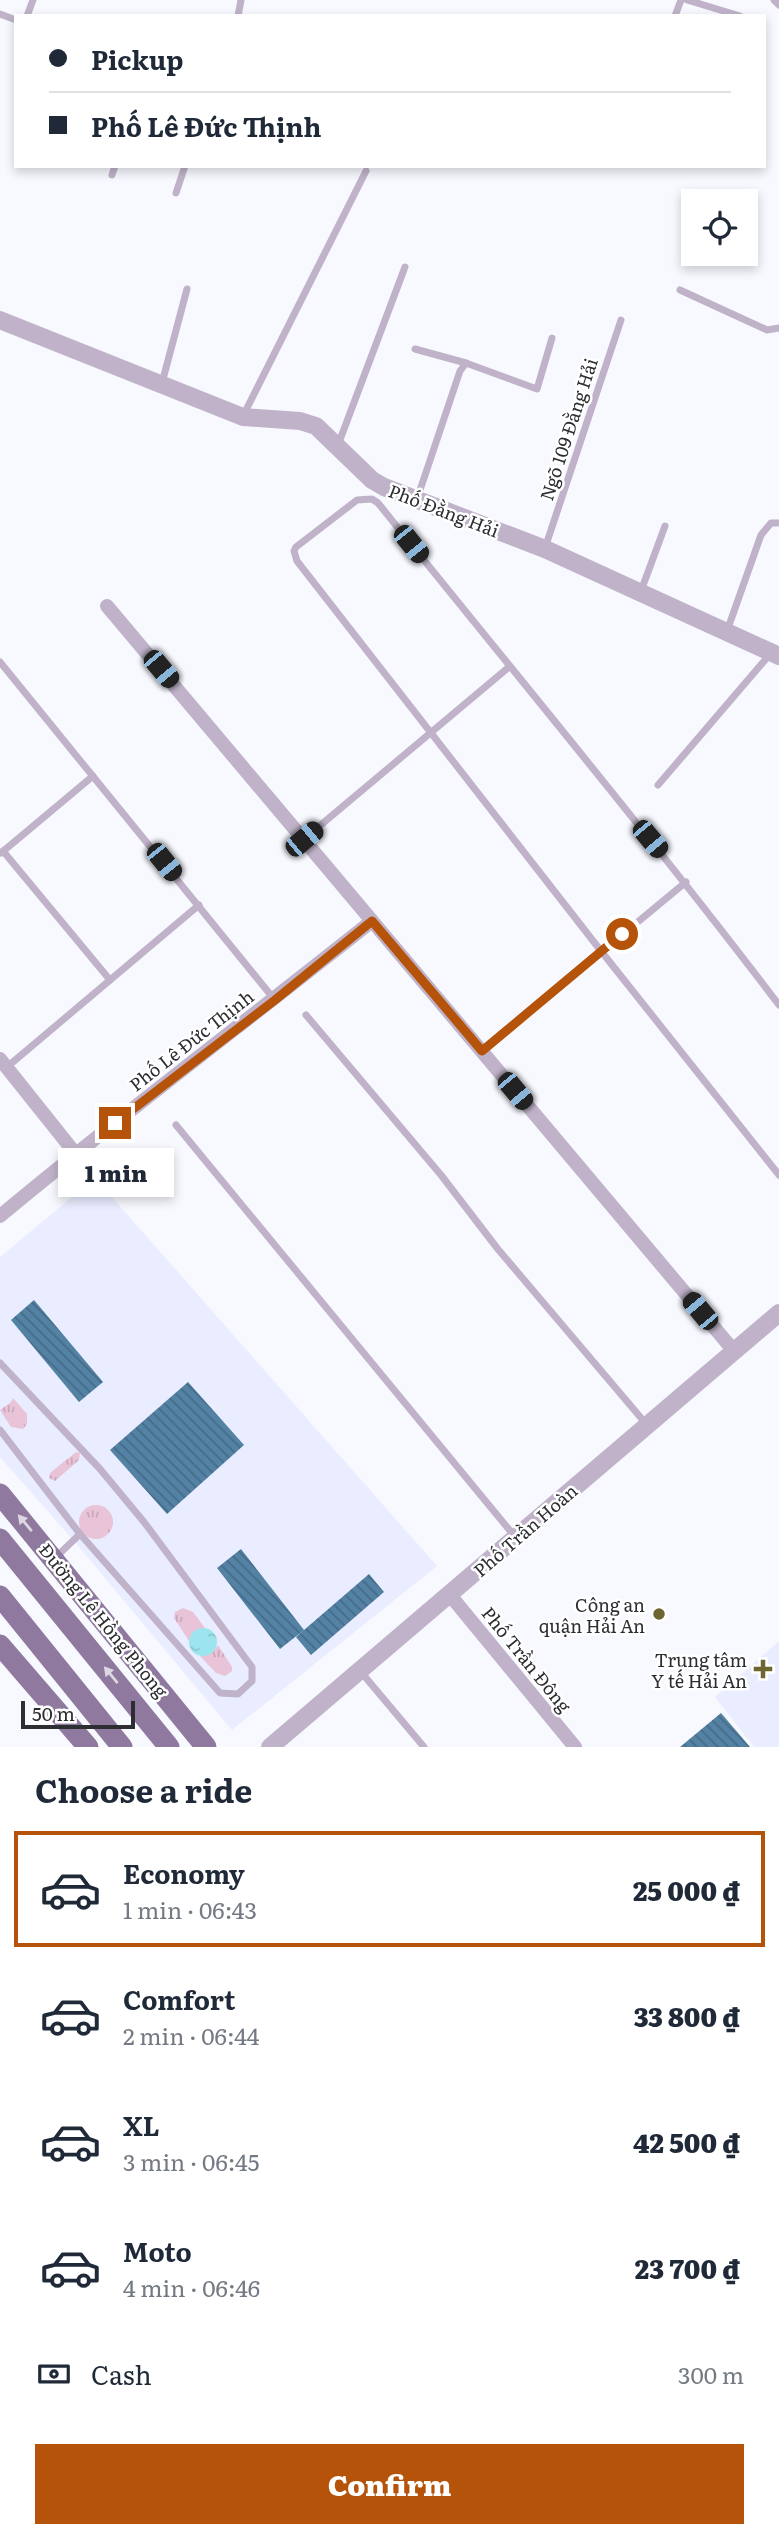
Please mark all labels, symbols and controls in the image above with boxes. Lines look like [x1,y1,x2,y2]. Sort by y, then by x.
text: Pickup [91,39,183,78]
text: Phố Lê Đức Thịnh [91,106,321,145]
map controls [681,189,758,266]
button: locate [681,189,758,266]
street label: Ngõ 109 Đằng Hải [532,354,604,504]
street label: Phố Đằng Hải [385,477,503,543]
car [390,521,433,567]
car [140,646,183,692]
car [629,816,672,862]
car [282,817,327,861]
car [143,839,186,885]
route start [606,918,638,950]
street label: Phố Lê Đức Thịnh [123,983,259,1097]
car [494,1068,537,1114]
route end [99,1107,131,1139]
callout: 1 min [57,1148,173,1196]
text: 1 min [85,1155,147,1189]
car [679,1288,722,1334]
street label: Phố Trần Hoàn [467,1477,583,1583]
one-way arrow [17,1514,32,1532]
street label: Đường Lê Hồng Phong [33,1537,176,1704]
place label: Công an quận Hải An [539,1591,645,1639]
street label: Phố Trần Đông [476,1600,579,1718]
marker: Công an quận Hải An [651,1606,667,1622]
place label: Trung tâm Y tế Hải An [651,1646,747,1694]
marker: Trung tâm Y tế Hải An [753,1659,773,1679]
one-way arrow [103,1667,118,1685]
scale bar [21,1698,135,1730]
text: 50 m [32,1699,75,1727]
text: Choose a ride [35,1765,252,1813]
text: Economy [123,1853,245,1892]
icon: car [39,1858,102,1921]
text: 25 000 ₫ [633,1870,740,1909]
text: 1 min · 06:43 [123,1892,257,1926]
text: Comfort [123,1979,235,2018]
icon: car [39,1984,102,2047]
text: 33 800 ₫ [634,1996,740,2035]
text: 2 min · 06:44 [123,2018,260,2052]
text: XL [123,2105,160,2144]
icon: car [39,2110,102,2173]
text: 42 500 ₫ [633,2122,740,2161]
text: 3 min · 06:45 [123,2144,259,2178]
text: Moto [123,2231,192,2270]
icon: car [39,2236,102,2299]
text: 23 700 ₫ [635,2248,740,2287]
text: 4 min · 06:46 [123,2270,260,2304]
text: Cash [91,2354,152,2393]
icon: cash [35,2355,73,2393]
text: 300 m [678,2357,744,2391]
button: Confirm [35,2444,744,2524]

